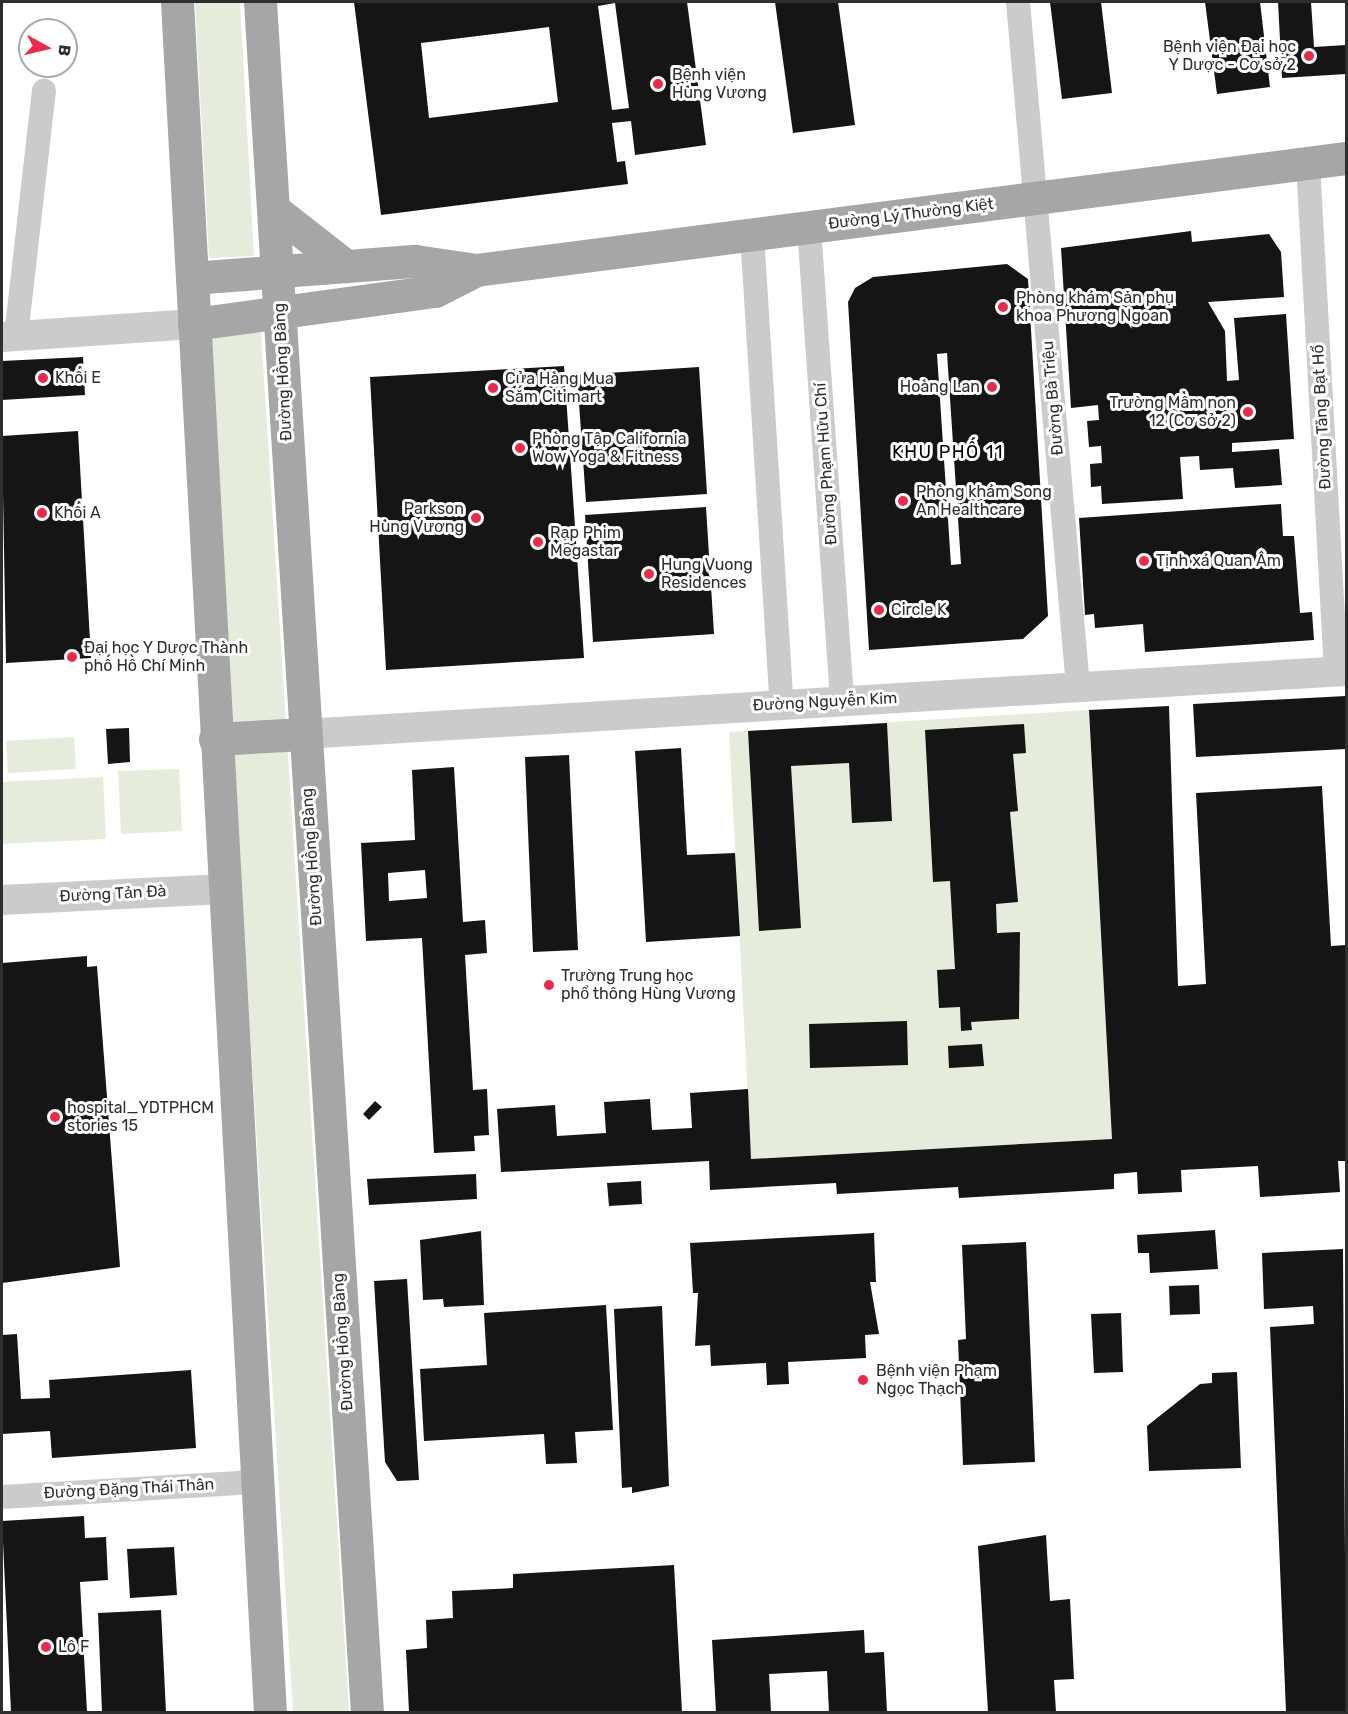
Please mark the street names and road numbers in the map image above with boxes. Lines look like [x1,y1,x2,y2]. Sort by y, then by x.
street label: Đường Lý Thường Kiệt [827,194,995,234]
street label: Đường Hồng Bàng [270,303,296,441]
street label: Đường Bà Triệu [1038,340,1068,456]
street label: Đường Tăng Bạt Hổ [1309,344,1335,490]
street label: Đường Phạm Hữu Chí [811,382,841,546]
street label: Đường Nguyễn Kim [752,689,898,715]
street label: Đường Hồng Bàng [298,787,326,927]
street label: Đường Tản Đà [59,882,167,906]
street label: Đường Hồng Bàng [329,1272,357,1412]
street label: Đường Đặng Thái Thân [43,1475,215,1503]

